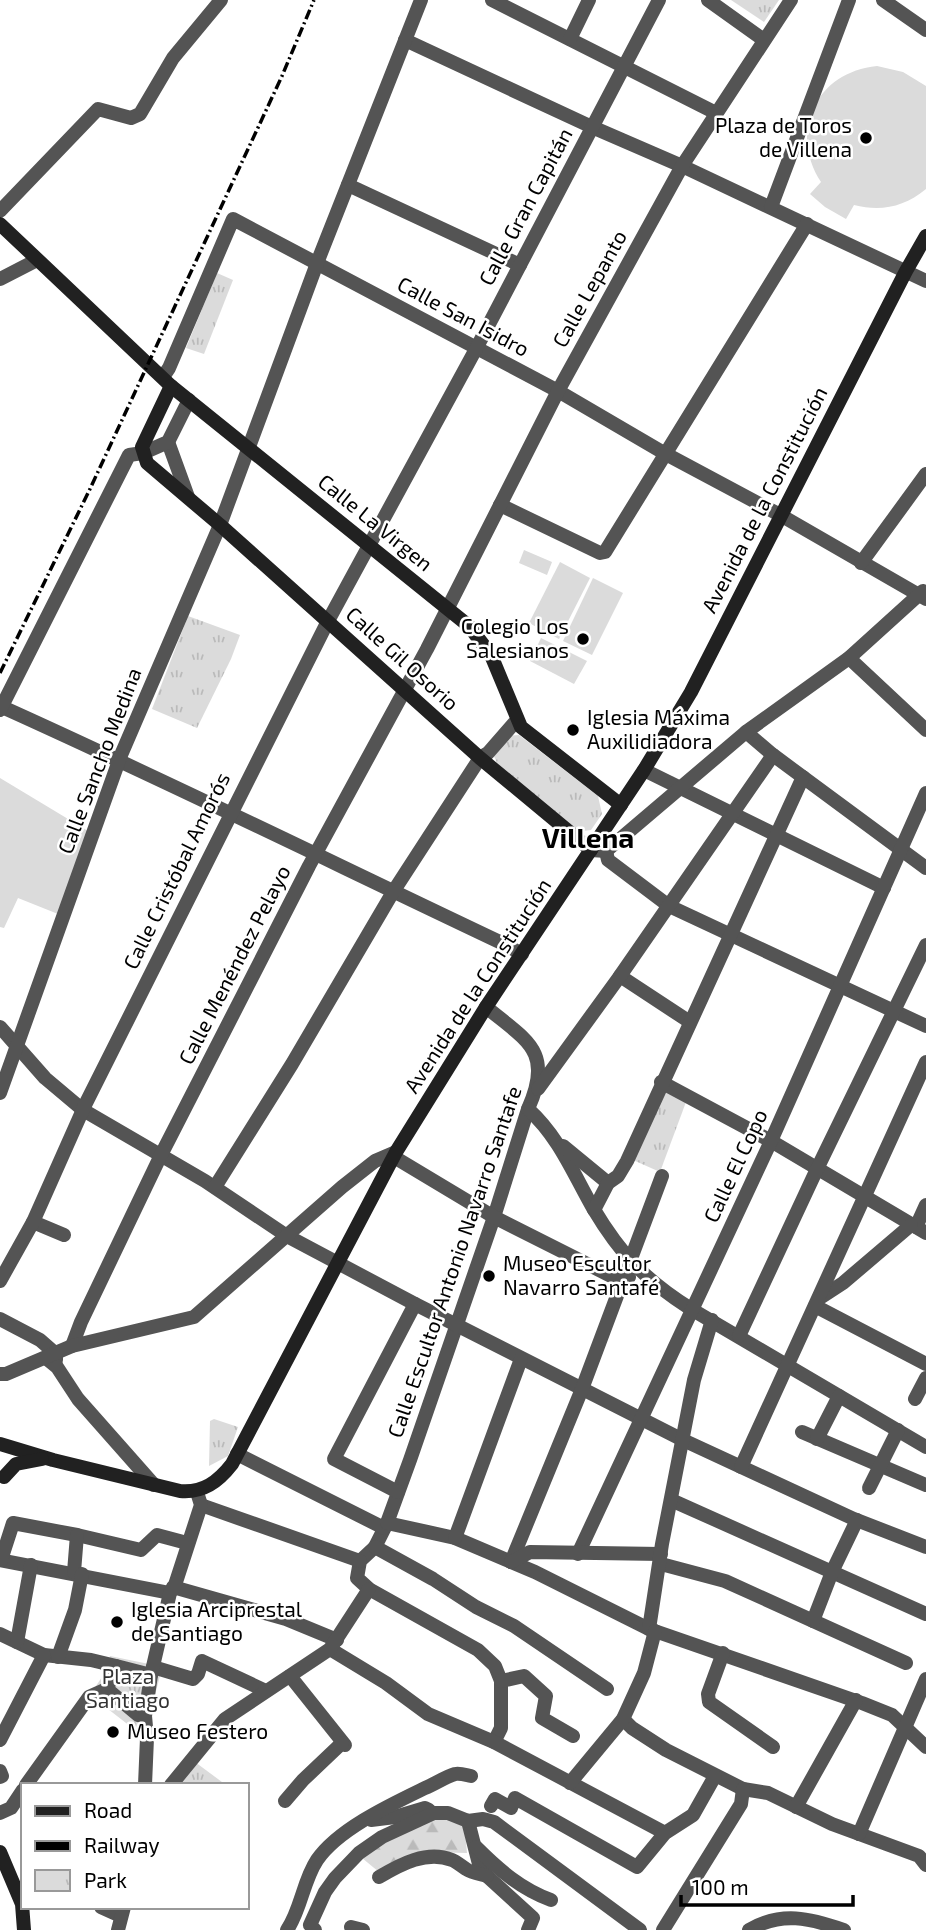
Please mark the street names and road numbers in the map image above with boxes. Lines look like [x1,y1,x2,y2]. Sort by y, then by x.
street label: Calle Gran Capitán [473,123,577,289]
street label: Calle Lepanto [546,225,631,351]
street label: Calle San Isidro [394,270,534,361]
street label: Avenida de la Constitución [696,382,832,617]
street label: Calle La Virgen [314,468,438,576]
street label: Calle Gil Osorio [342,601,464,715]
street label: Calle Sancho Medina [52,664,146,857]
street label: Calle Cristóbal Amorós [117,768,234,973]
street label: Calle Menéndez Pelayo [173,861,295,1068]
street label: Avenida de la Constitución [398,873,555,1097]
street label: Calle Escultor Antonio Navarro Santafe [382,1082,526,1441]
street label: Calle El Copo [698,1105,772,1226]

